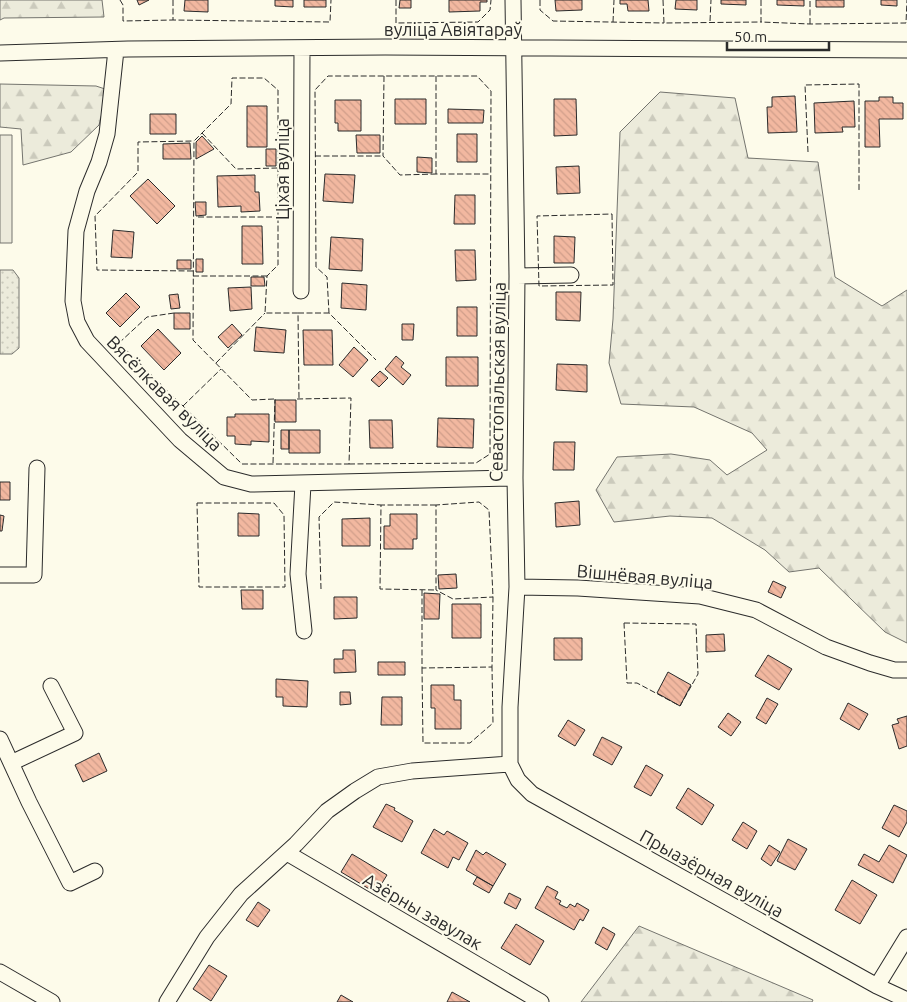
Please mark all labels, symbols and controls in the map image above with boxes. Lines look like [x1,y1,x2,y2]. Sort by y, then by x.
street label: вуліца Авіятараў [384,19,523,39]
scale bar [727,20,830,52]
text: 50 m [734,28,767,45]
street label: Ціхая вуліца [272,118,292,220]
street label: Севастопальская вуліца [485,282,509,482]
street label: Вясёлкавая вуліца [103,331,227,455]
street label: Вішнёвая вуліца [576,560,714,592]
street label: Прыазёрная вуліца [637,825,787,921]
street label: Азёрны завулак [360,869,486,953]

